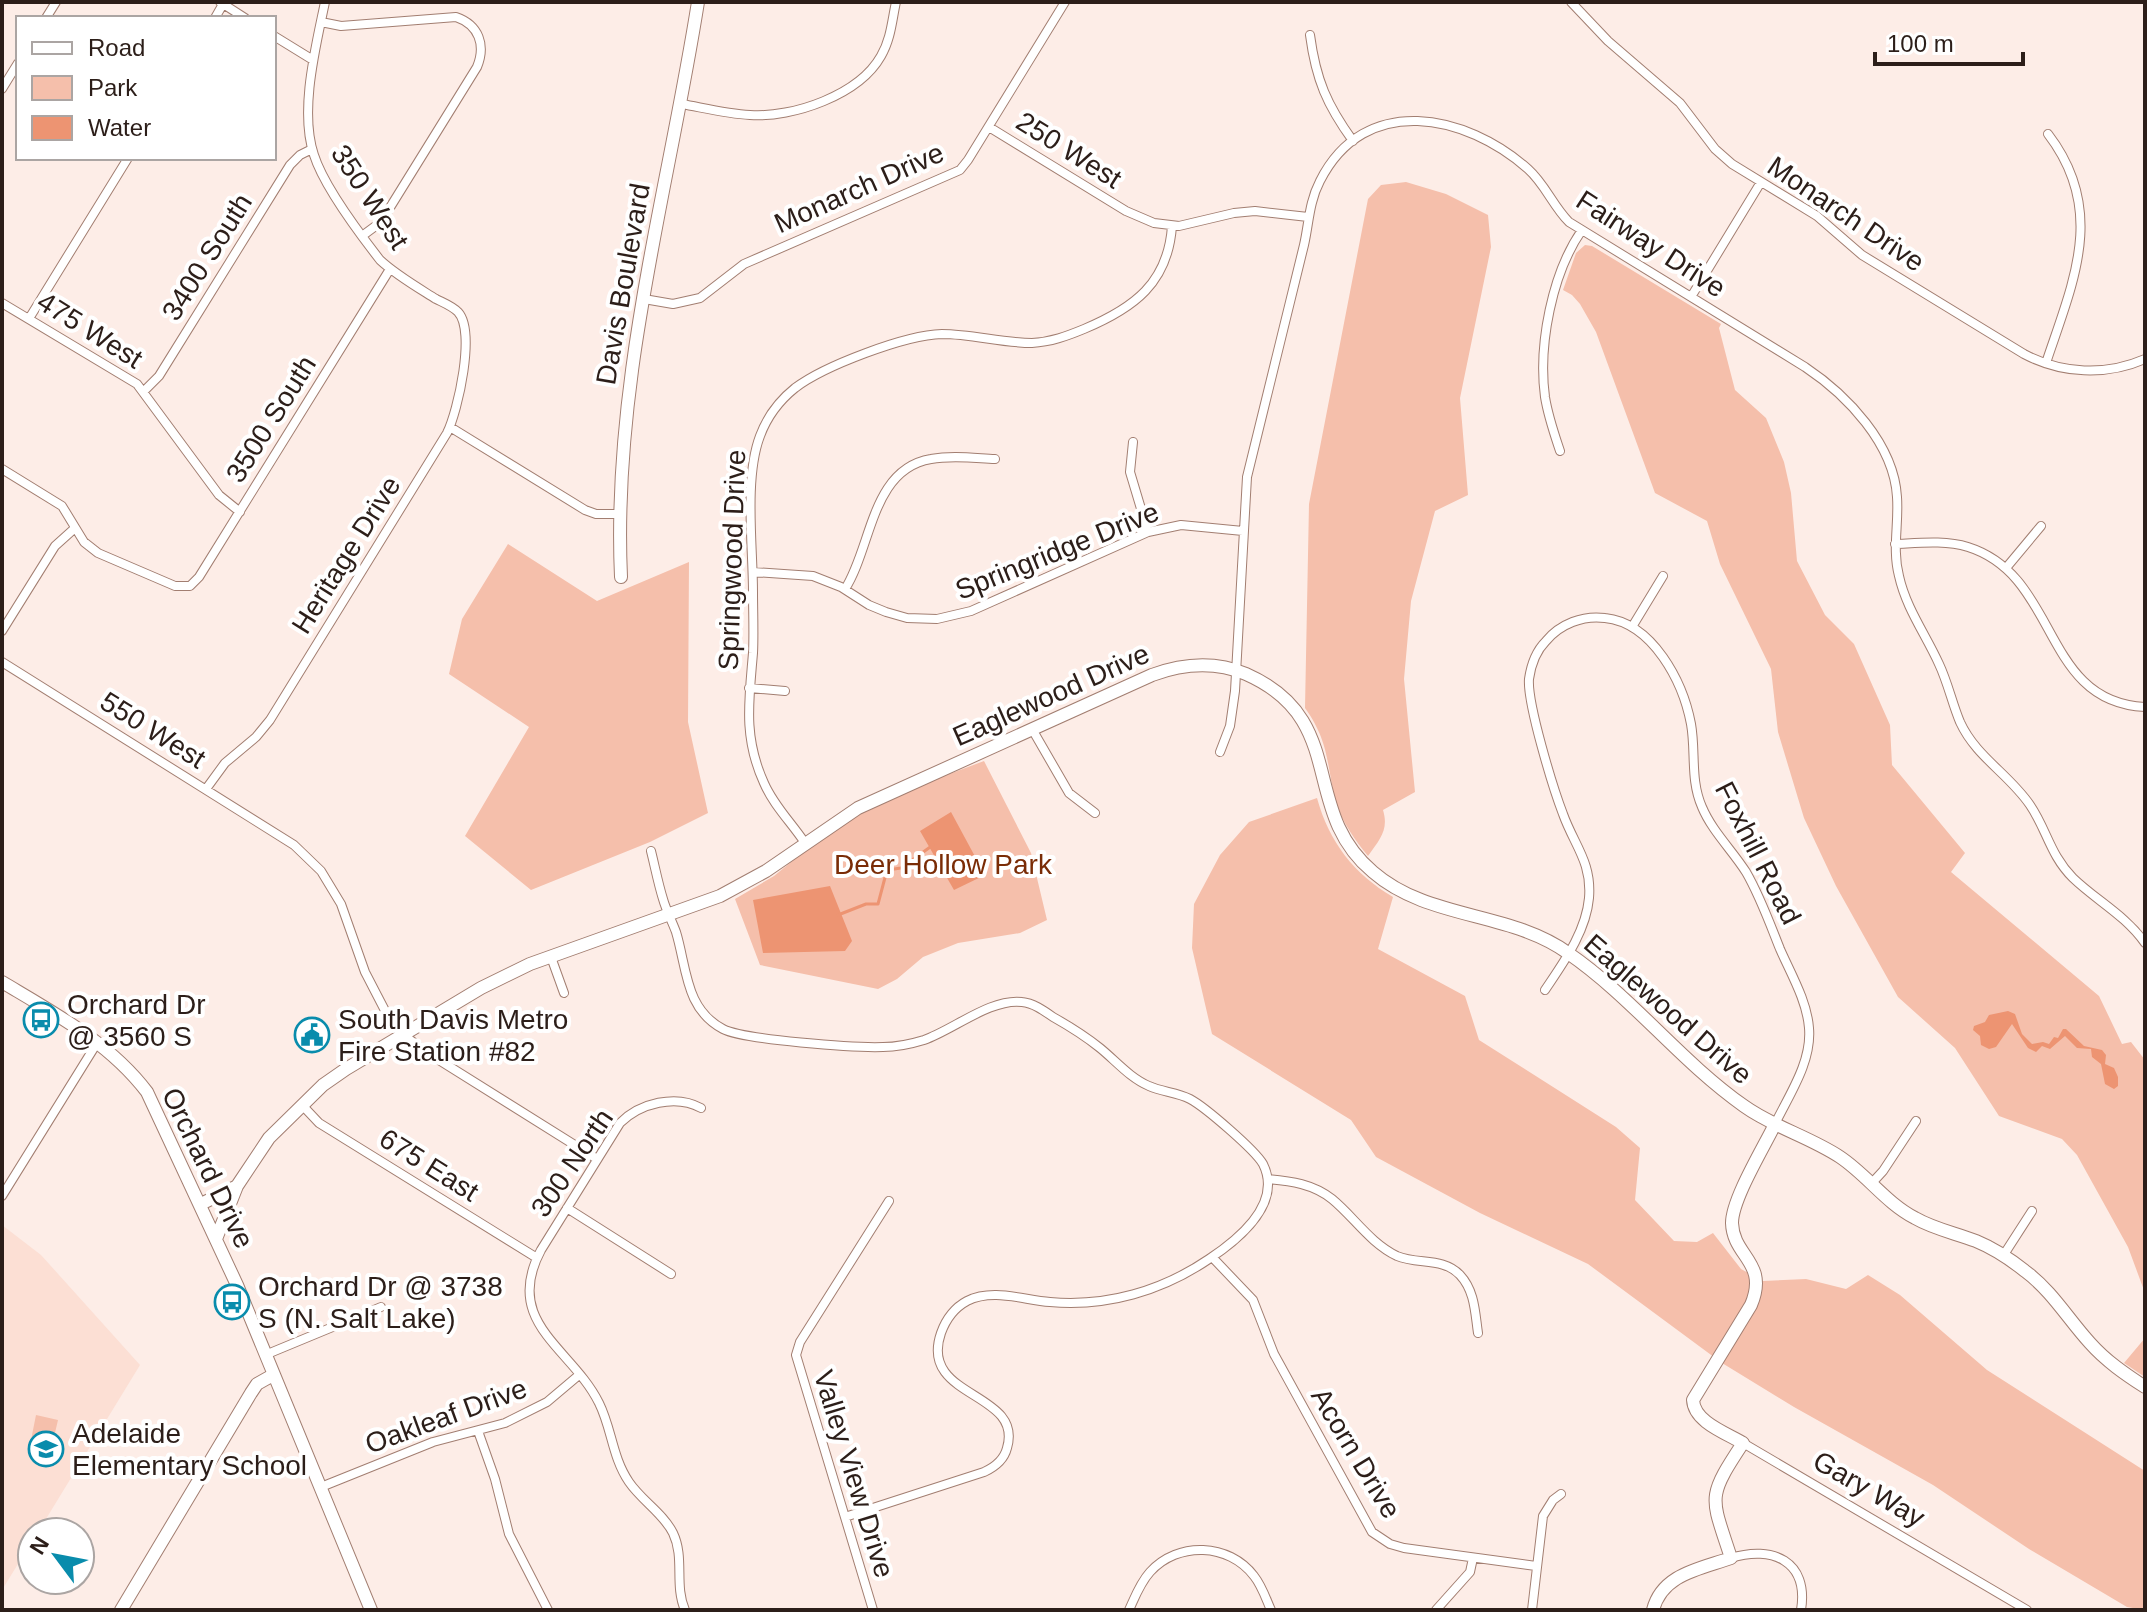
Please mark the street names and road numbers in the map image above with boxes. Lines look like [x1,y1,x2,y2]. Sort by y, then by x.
street label: 250 West [1011,106,1127,194]
street label: Monarch Drive [770,137,948,239]
street label: 350 West [325,139,415,255]
street label: Monarch Drive [1762,150,1930,278]
street label: Davis Boulevard [590,181,656,387]
street label: Fairway Drive [1571,184,1731,304]
street label: 3400 South [156,188,258,326]
street label: 475 West [32,286,148,374]
street label: 3500 South [220,350,322,488]
street label: Springwood Drive [713,449,751,671]
street label: Heritage Drive [285,471,407,639]
street label: Springridge Drive [951,496,1163,606]
street label: Eaglewood Drive [948,638,1154,752]
street label: 550 West [95,686,211,774]
street label: Foxhill Road [1709,777,1807,929]
street label: Eaglewood Drive [1578,928,1758,1090]
street label: Orchard Drive [156,1083,260,1253]
street label: 300 North [525,1103,619,1223]
street label: 675 East [374,1123,484,1208]
street label: Valley View Drive [808,1367,900,1581]
street label: Oakleaf Drive [361,1372,531,1460]
street label: Acorn Drive [1305,1382,1407,1524]
street label: Gary Way [1808,1445,1930,1533]

